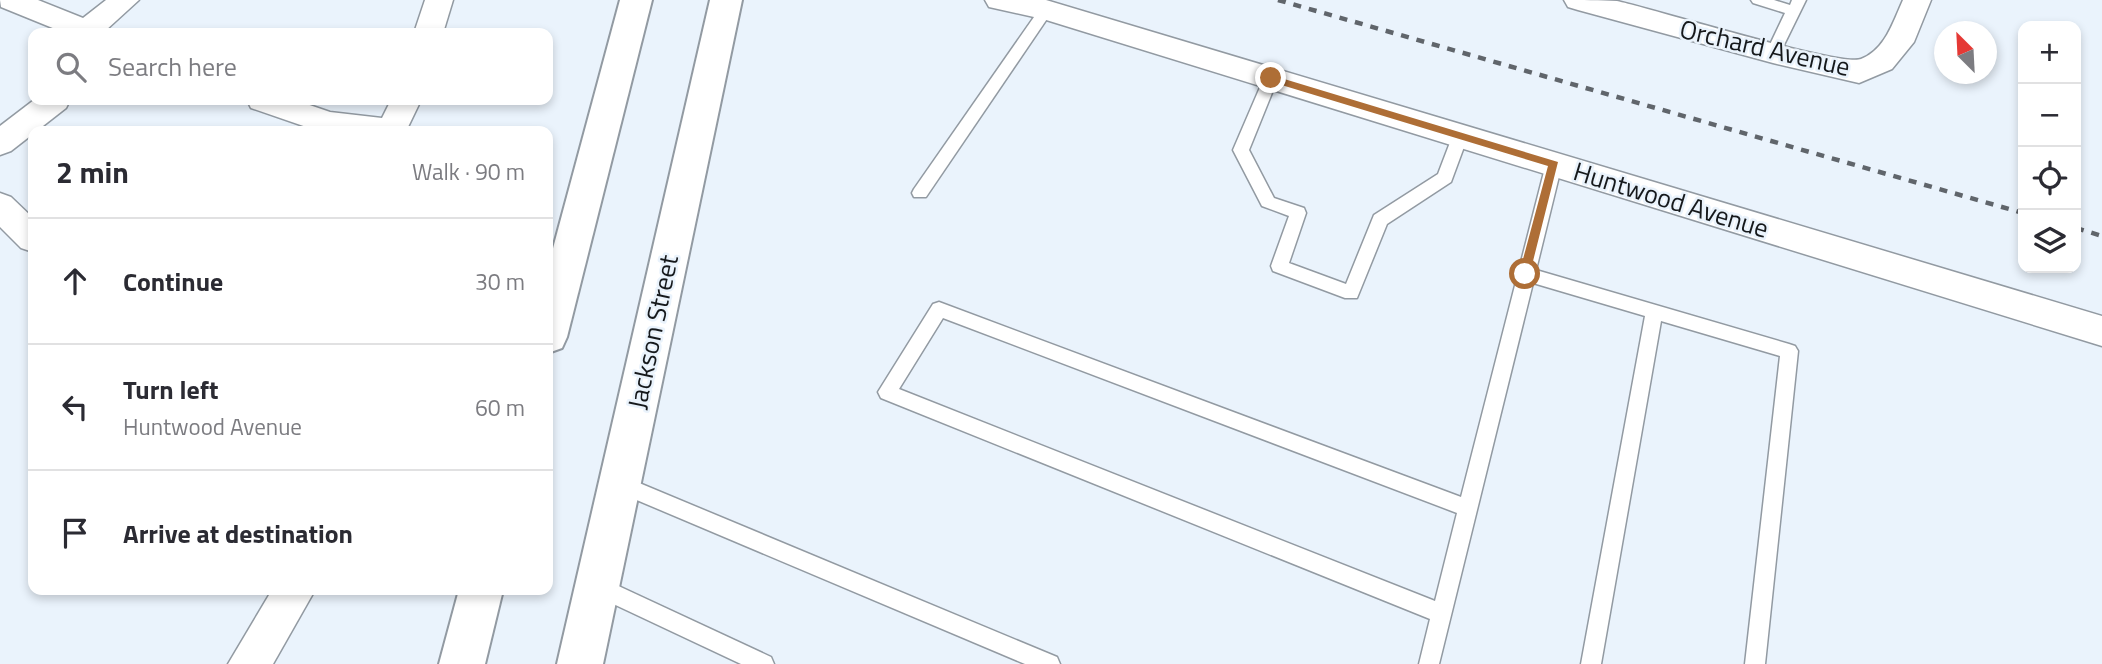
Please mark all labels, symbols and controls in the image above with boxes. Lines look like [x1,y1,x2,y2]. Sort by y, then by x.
street label: Orchard Avenue [1676,9,1854,86]
north arrow [1934,21,1997,84]
map controls [2018,21,2081,273]
button: + [2018,21,2081,84]
search box [28,28,553,105]
text: Search here [108,47,237,86]
icon: search [52,48,90,86]
route end [1255,62,1286,93]
button: − [2018,84,2081,147]
button: locate [2018,147,2081,210]
text: 2 min [56,149,129,195]
street label: Huntwood Avenue [1569,151,1774,248]
text: Walk · 90 m [412,154,525,189]
button: layers [2018,210,2081,273]
street label: Jackson Street [617,251,688,413]
route start [1509,258,1540,289]
icon: ahead [56,262,94,300]
text: Continue [123,262,223,301]
text: 30 m [475,264,525,299]
text: Turn left [123,370,218,409]
icon: left [56,388,94,426]
text: 60 m [475,390,525,425]
text: Huntwood Avenue [123,409,302,444]
icon: arrive [56,514,94,552]
text: Arrive at destination [123,514,353,553]

